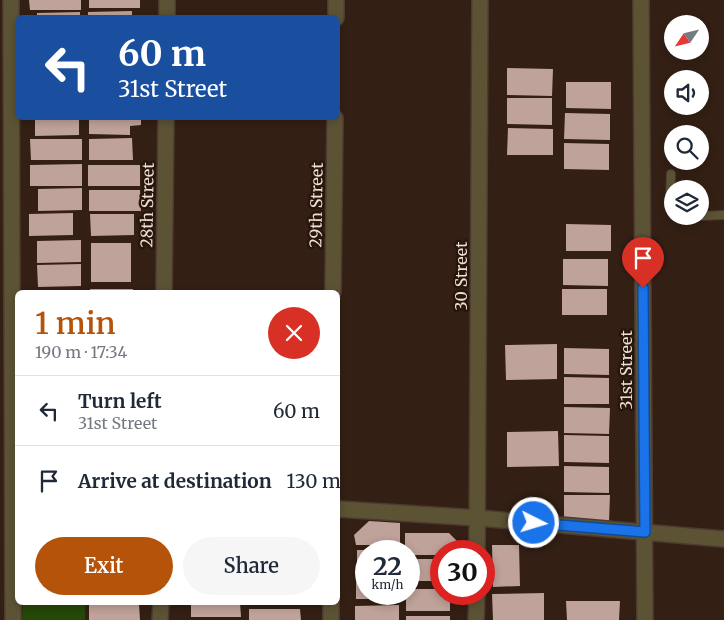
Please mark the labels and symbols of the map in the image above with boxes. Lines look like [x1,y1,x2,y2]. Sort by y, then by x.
north arrow [664,15,709,60]
street label: 28th Street [136,162,158,248]
street label: 29th Street [305,162,327,248]
pin [622,237,664,288]
street label: 30 Street [451,241,471,310]
street label: 31st Street [616,330,636,410]
position arrow [507,496,559,548]
speed limit sign: 30 [430,540,495,605]

